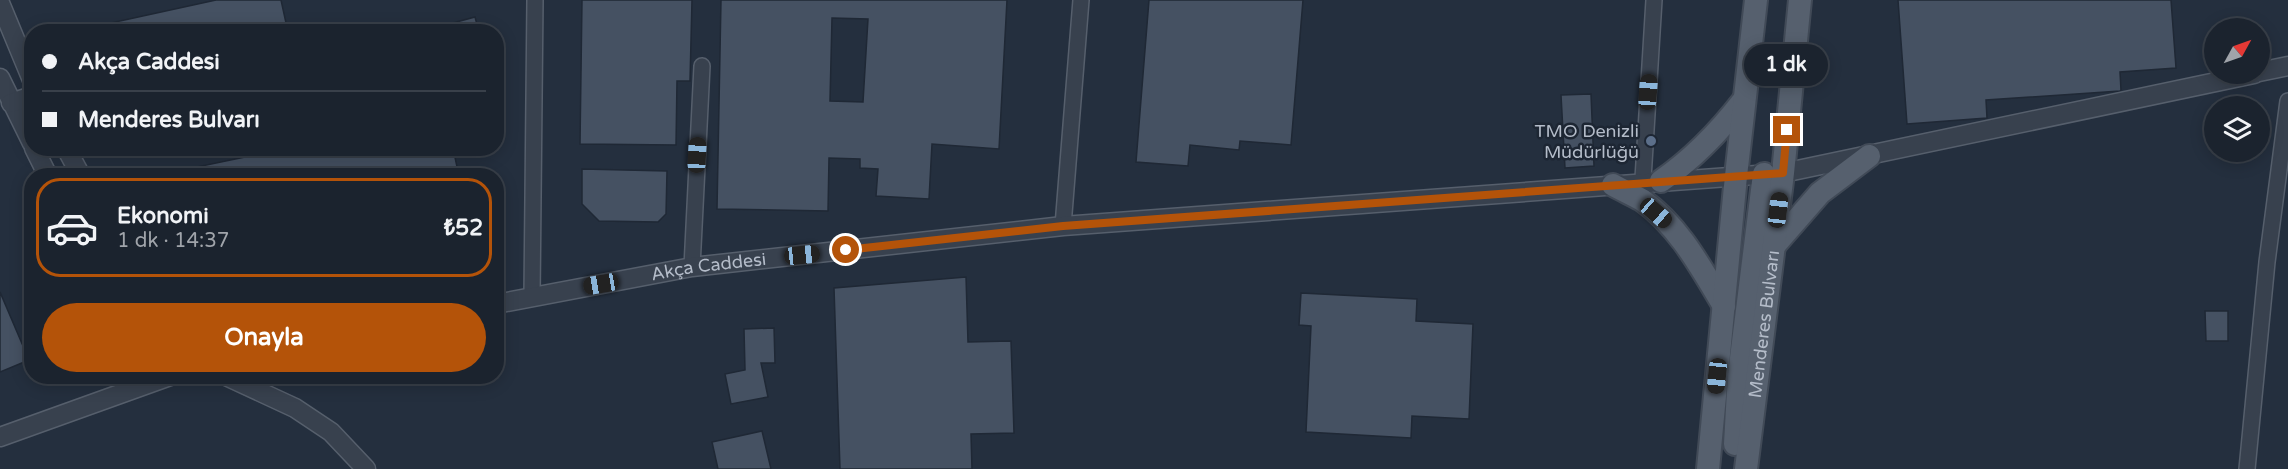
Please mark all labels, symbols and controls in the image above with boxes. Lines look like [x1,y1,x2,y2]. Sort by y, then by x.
north arrow [2204,18,2270,84]
map controls [2204,18,2270,162]
callout: 1 dk [1745,43,1829,85]
text: Akça Caddesi [78,49,220,75]
text: 1 dk [1765,53,1807,77]
car [1638,73,1658,111]
button: layers [2204,96,2270,162]
text: Menderes Bulvarı [78,107,260,133]
route end [1773,116,1800,143]
place label: TMO Denizli Müdürlüğü [1535,120,1639,163]
marker: TMO Denizli Müdürlüğü [1644,134,1658,148]
car [687,137,707,173]
car [1767,191,1789,229]
car [1637,194,1675,232]
icon: car [45,201,99,255]
text: Ekonomi [117,203,209,229]
text: ₺52 [444,215,483,241]
text: 1 dk · 14:37 [117,229,229,253]
route start [832,236,859,263]
car [783,244,821,266]
street label: Akça Caddesi [649,248,767,286]
street label: Menderes Bulvarı [1744,249,1784,399]
car [582,272,620,296]
button: Onayla [42,303,486,372]
car [1706,357,1728,395]

